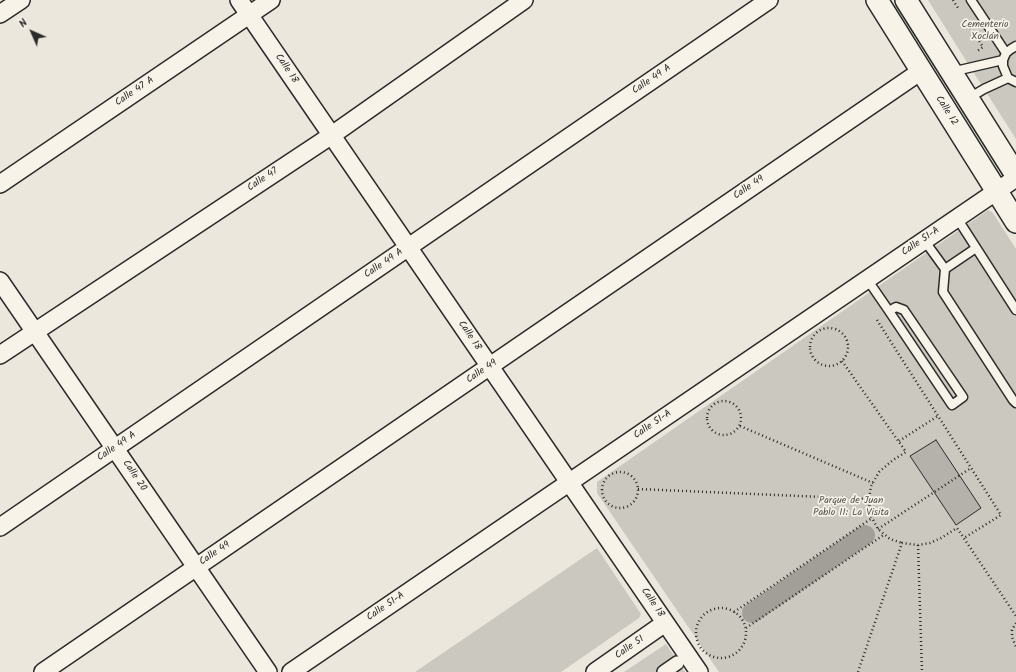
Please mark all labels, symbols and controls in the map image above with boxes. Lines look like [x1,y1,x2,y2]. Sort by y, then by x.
north arrow [12,12,52,52]
text: N [15,15,32,32]
park label: Cementerio Xoclán [962,19,1008,42]
street label: Calle 18 [272,52,300,86]
street label: Calle 49 A [630,63,674,97]
street label: Calle 47 A [113,75,157,109]
street label: Calle 12 [932,94,960,128]
street label: Calle 47 [245,165,281,195]
street label: Calle 49 [731,173,767,203]
street label: Calle 51-A [900,225,942,259]
street label: Calle 49 A [362,247,406,281]
street label: Calle 18 [455,319,483,353]
street label: Calle 49 [464,357,500,387]
street label: Calle 51-A [632,408,674,442]
street label: Calle 49 A [95,430,139,464]
street label: Calle 20 [119,458,149,494]
park label: Parque de Juan Pablo II: La Visita [813,495,889,518]
street label: Calle 49 [197,539,233,569]
street label: Calle 18 [638,586,666,620]
street label: Calle 51-A [365,590,407,624]
street label: Calle 51 [613,634,647,662]

